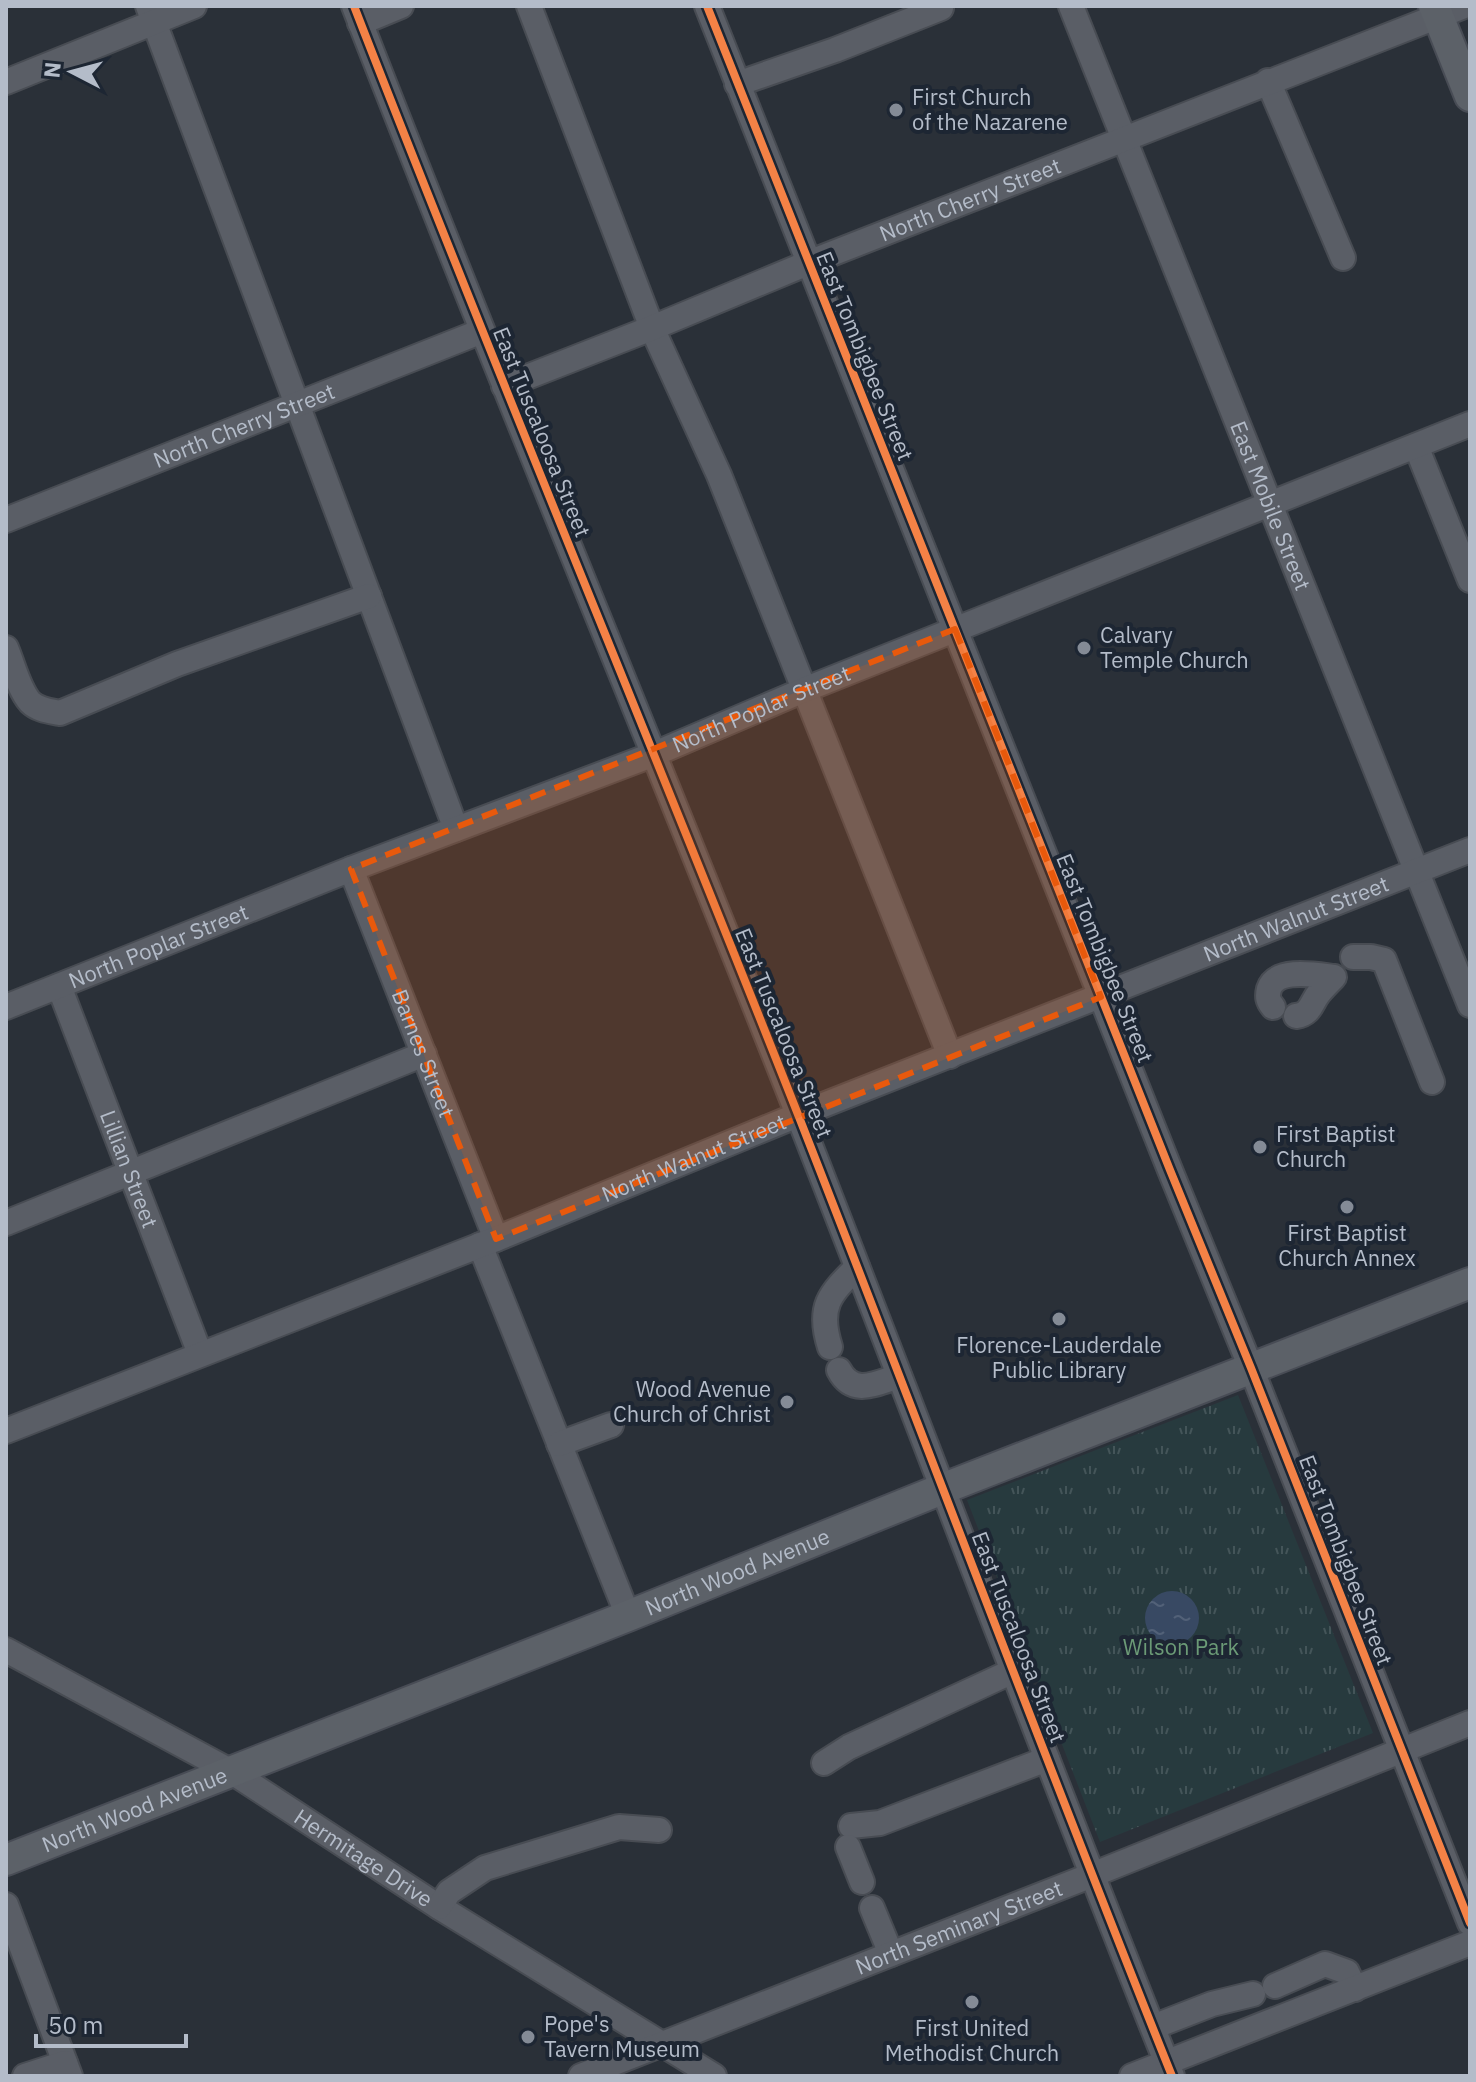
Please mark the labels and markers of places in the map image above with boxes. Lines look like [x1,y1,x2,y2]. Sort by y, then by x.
place label: First Church of the Nazarene [912,82,1068,136]
marker: First Church of the Nazarene [887,101,905,119]
place label: Calvary Temple Church [1100,620,1249,674]
marker: Calvary Temple Church [1075,639,1093,657]
place label: First Baptist Church [1276,1119,1396,1173]
marker: First Baptist Church [1251,1138,1269,1156]
marker: First Baptist Church Annex [1338,1198,1356,1216]
place label: First Baptist Church Annex [1278,1218,1416,1272]
marker: Florence-Lauderdale Public Library [1050,1310,1068,1328]
place label: Florence-Lauderdale Public Library [956,1330,1162,1384]
place label: Wood Avenue Church of Christ [613,1374,771,1428]
marker: Wood Avenue Church of Christ [778,1393,796,1411]
marker: First United Methodist Church [963,1993,981,2011]
place label: Pope's Tavern Museum [544,2009,700,2063]
place label: First United Methodist Church [885,2013,1059,2067]
marker: Pope's Tavern Museum [519,2028,537,2046]

